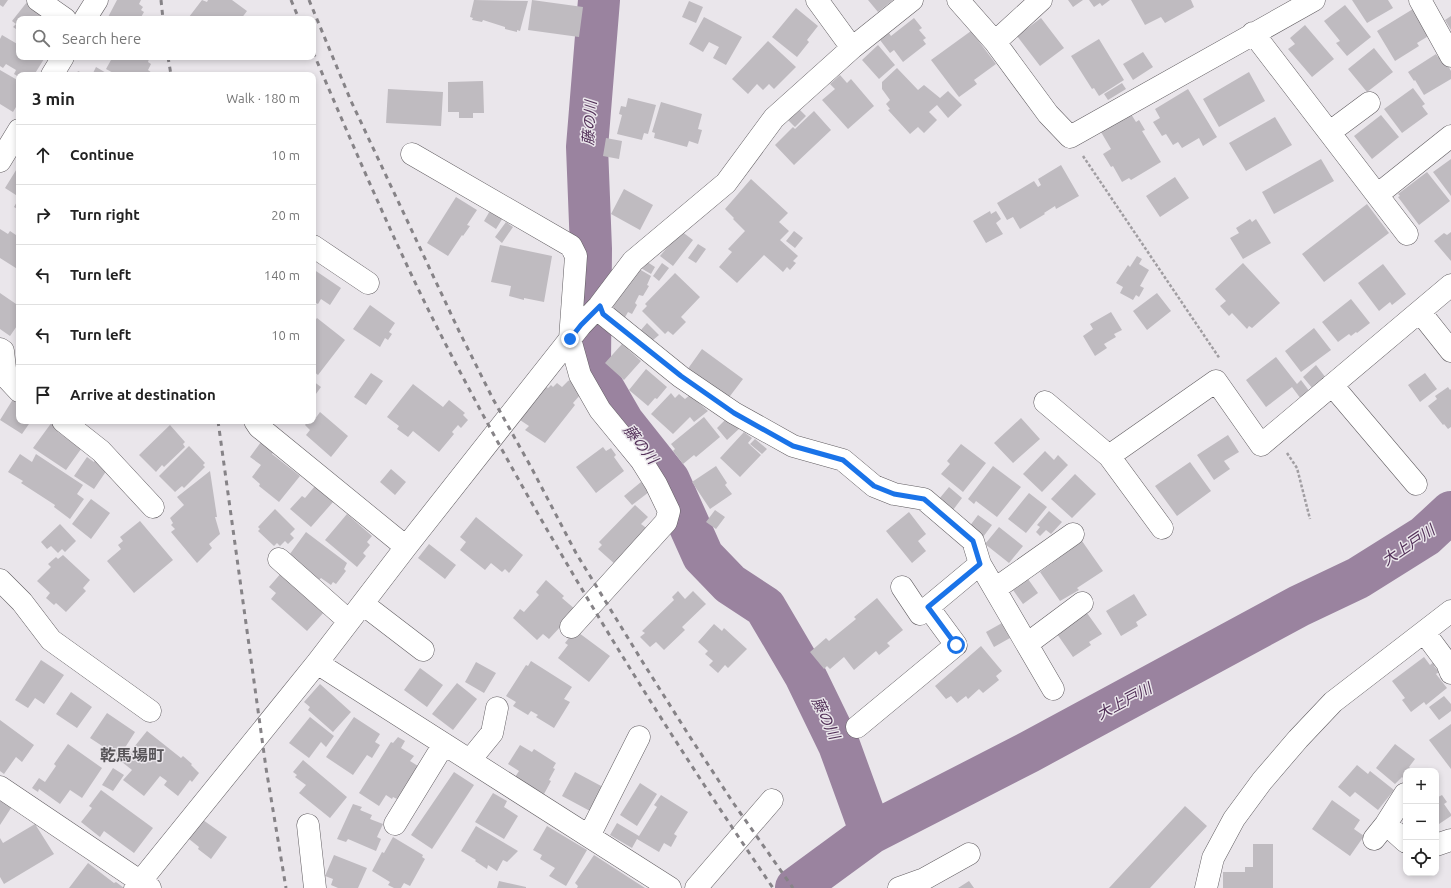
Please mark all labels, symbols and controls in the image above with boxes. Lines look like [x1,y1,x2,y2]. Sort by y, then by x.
search box [16,16,316,60]
icon: search [30,27,52,49]
text: Search here [62,30,141,47]
text: 3 min [32,89,75,108]
text: Walk · 180 m [226,91,300,105]
water label: 藤の川 [579,98,599,146]
icon: ahead [32,144,54,166]
text: Continue [70,146,134,163]
text: 10 m [271,148,300,162]
icon: right [32,204,54,226]
text: Turn right [70,206,140,223]
text: 20 m [271,208,300,222]
icon: left [32,264,54,286]
text: Turn left [70,266,131,283]
text: 140 m [264,268,300,282]
icon: left [32,324,54,346]
text: Turn left [70,326,131,343]
text: 10 m [271,328,300,342]
route end [561,330,579,348]
icon: arrive [32,384,54,406]
text: Arrive at destination [70,386,216,403]
water label: 藤の川 [620,421,663,469]
water label: 大上戸川 [1378,520,1439,569]
route start [947,636,965,654]
water label: 大上戸川 [1094,678,1156,723]
water label: 藤の川 [809,694,844,744]
district label: 乾馬場町 [100,746,164,764]
map controls [1403,768,1439,876]
button: + [1403,768,1439,804]
button: − [1403,804,1439,840]
button: locate [1403,840,1439,876]

